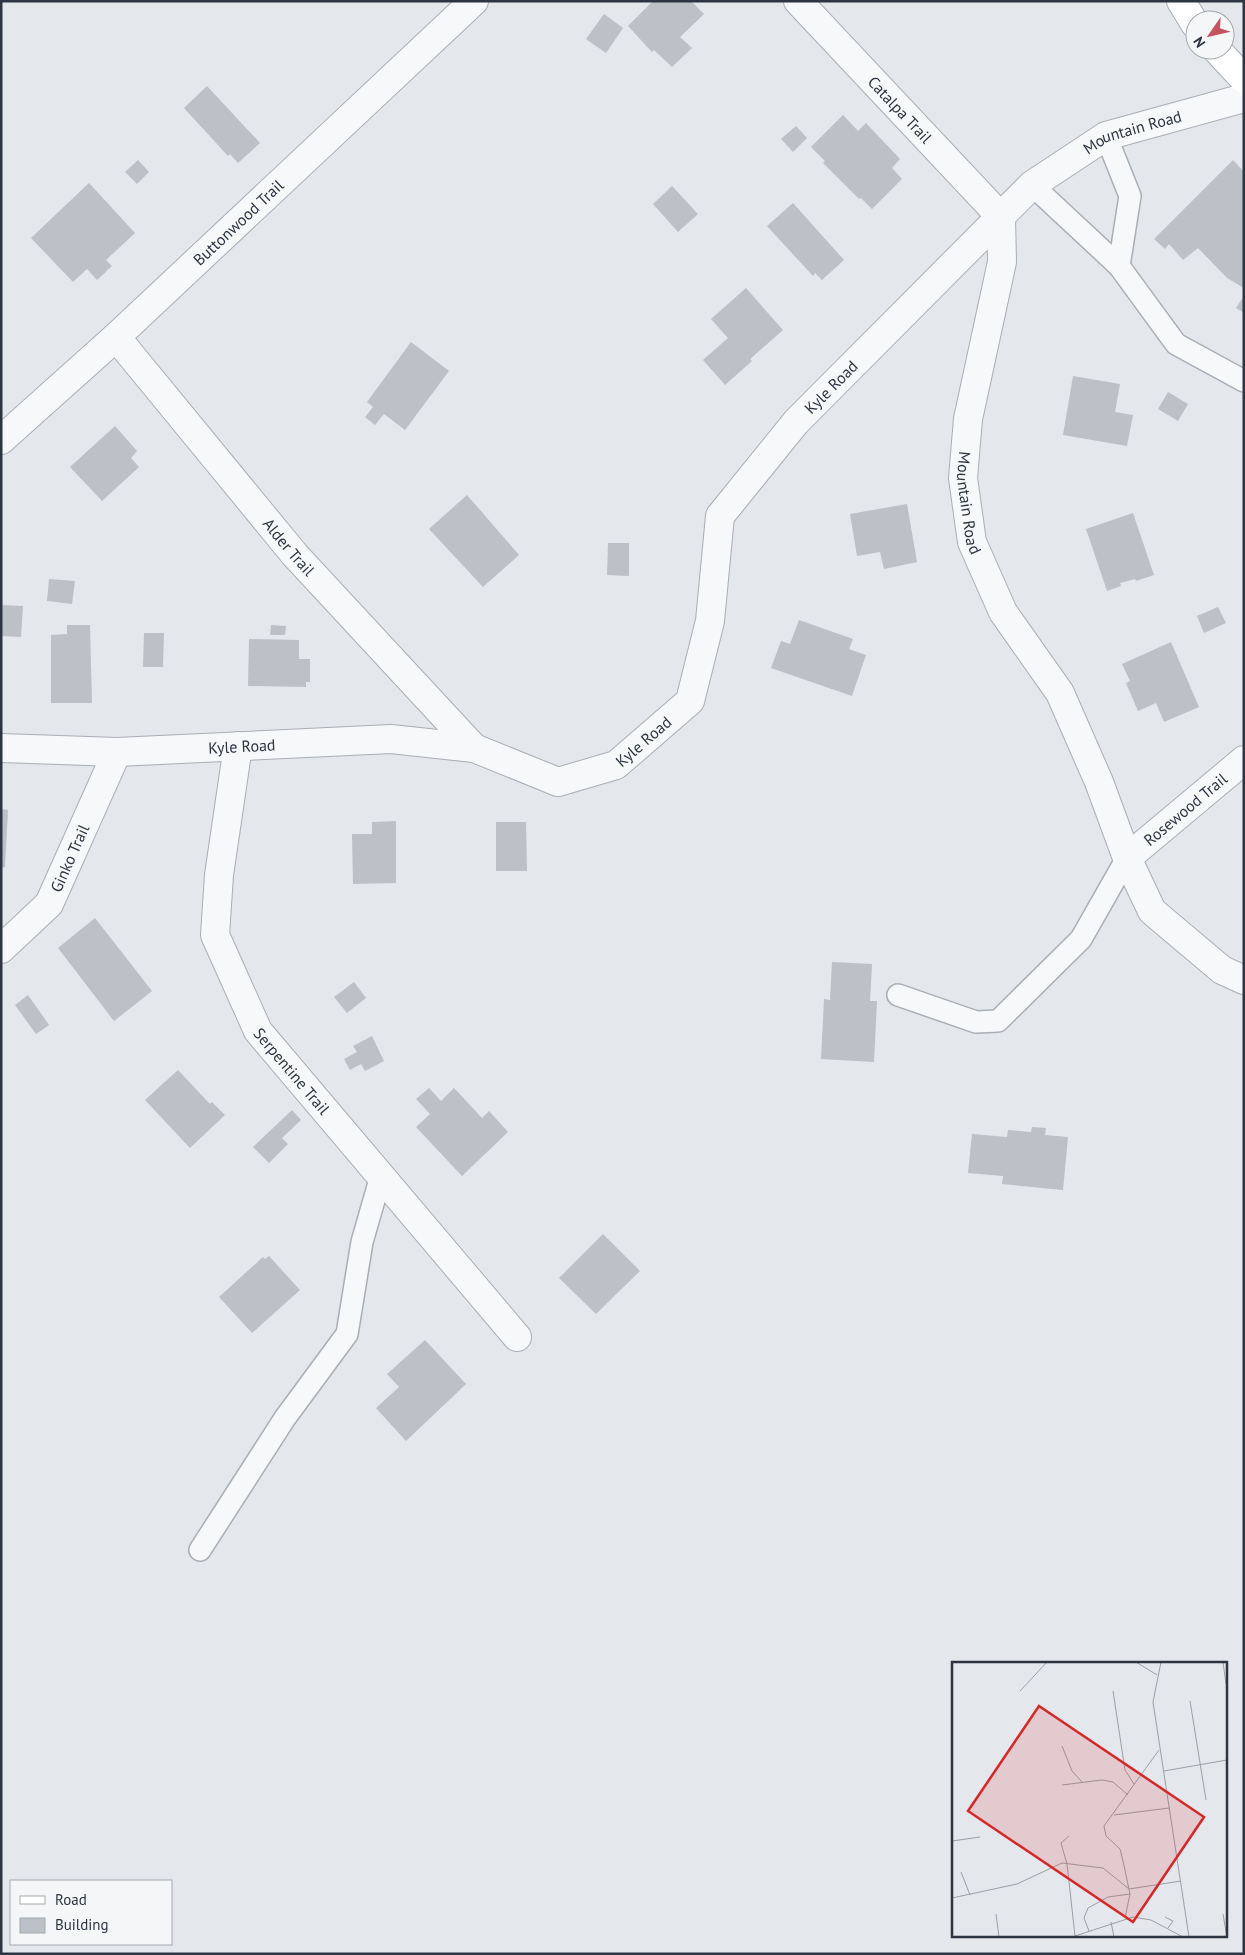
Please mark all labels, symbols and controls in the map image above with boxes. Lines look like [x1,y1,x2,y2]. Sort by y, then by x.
north arrow [1185,10,1235,60]
text: N [1189,33,1209,51]
street label: Catalpa Trail [864,72,937,148]
street label: Mountain Road [1079,106,1184,158]
street label: Buttonwood Trail [189,175,288,270]
street label: Kyle Road [800,356,862,418]
street label: Mountain Road [953,451,986,557]
street label: Alder Trail [259,514,319,580]
street label: Kyle Road [611,712,675,771]
street label: Kyle Road [208,734,276,758]
street label: Rosewood Trail [1139,768,1231,850]
street label: Ginko Trail [46,821,94,895]
street label: Serpentine Trail [249,1023,334,1119]
inset map [952,1662,1228,1938]
legend [10,1880,172,1945]
text: Road [55,1890,87,1909]
text: Building [55,1915,109,1934]

